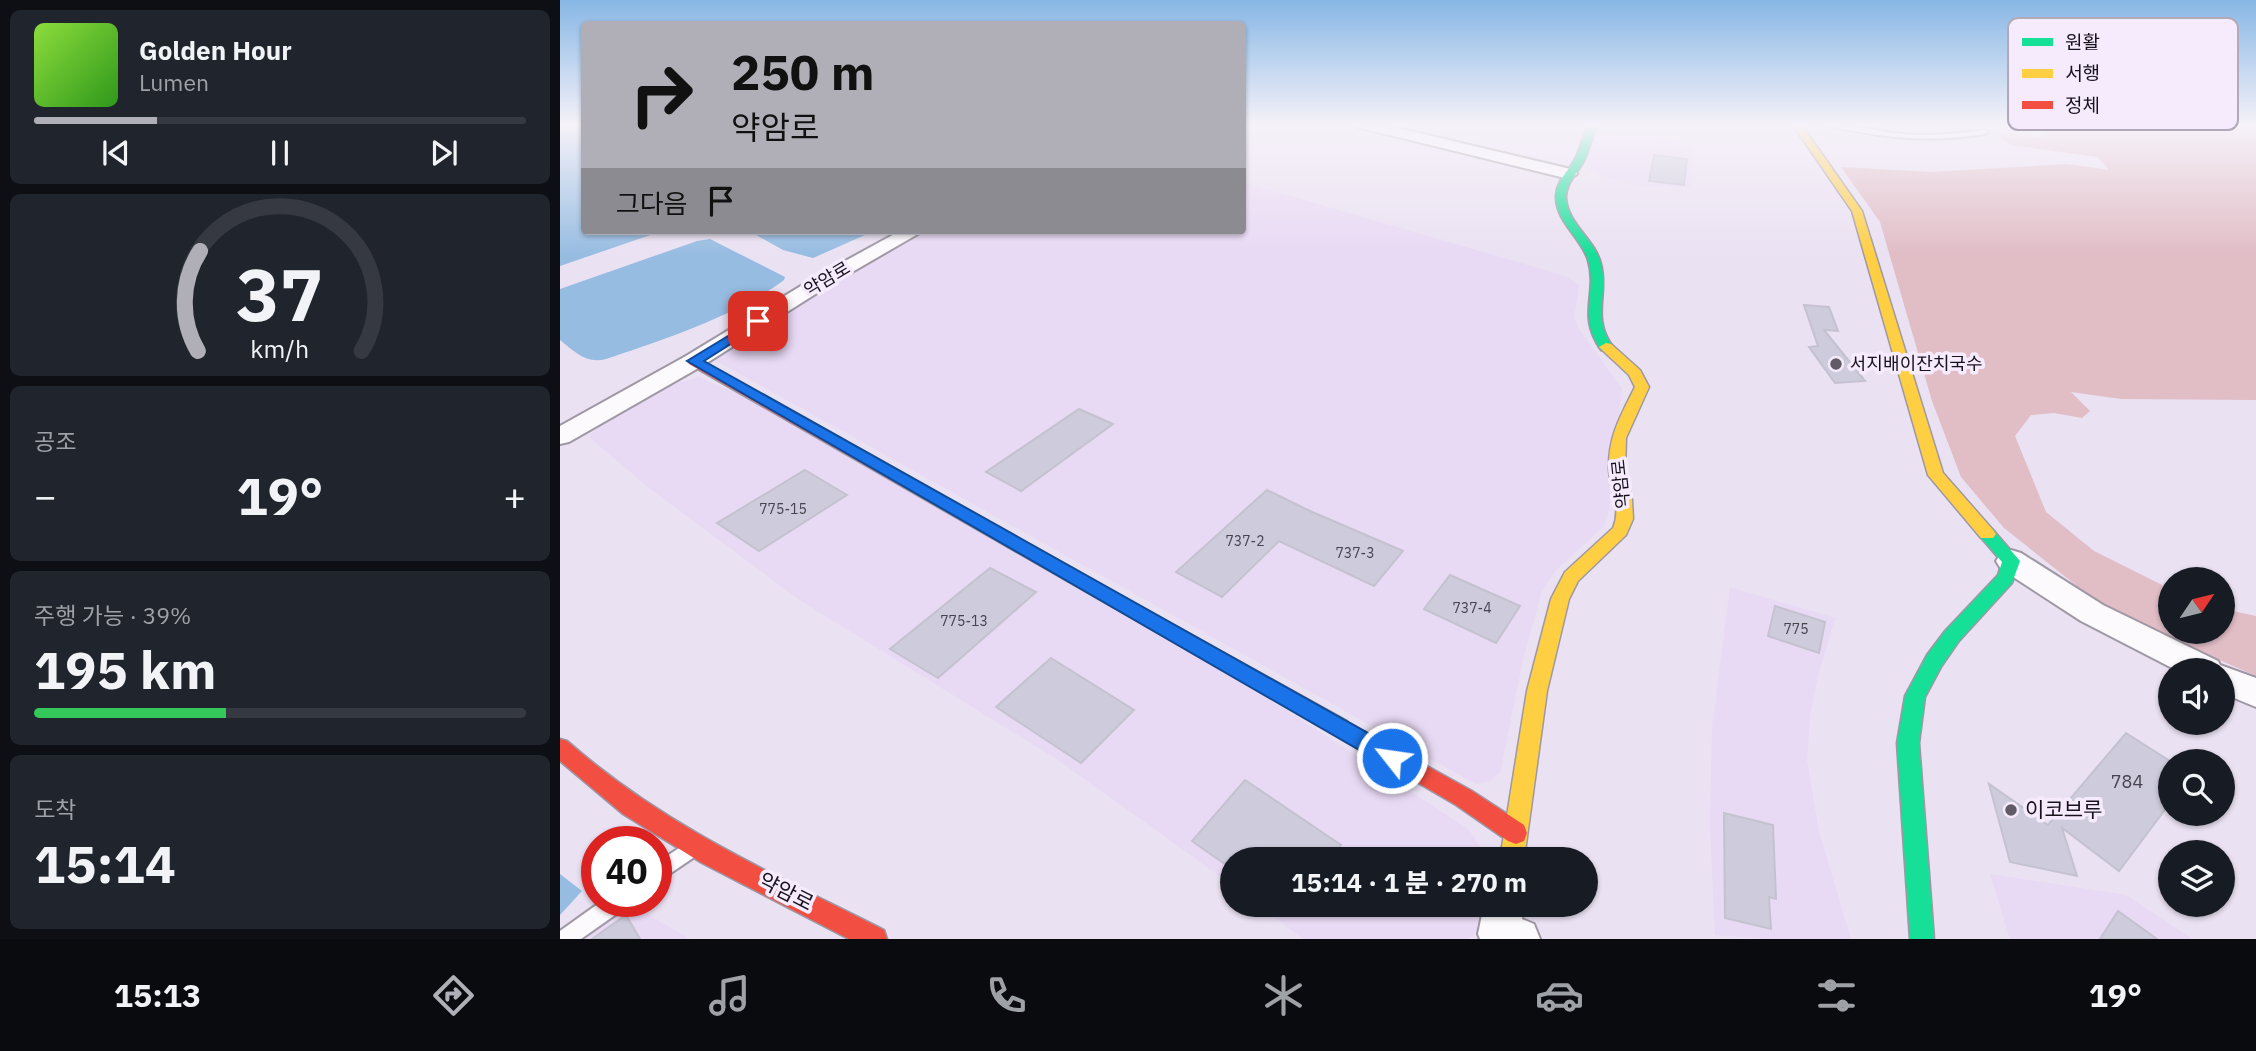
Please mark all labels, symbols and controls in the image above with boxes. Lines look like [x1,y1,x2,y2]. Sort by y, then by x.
legend [2008,18,2238,130]
text: 원활 [2065,30,2100,54]
text: Golden Hour [139,33,292,67]
text: 250 m [731,40,875,103]
icon: right [616,49,707,140]
text: 서행 [2065,61,2100,85]
text: Lumen [139,67,209,97]
text: 정체 [2065,93,2100,117]
text: 약암로 [731,106,819,148]
icon: previous [97,134,135,172]
icon: pause [261,134,299,172]
icon: next [425,134,463,172]
icon: arrive [702,182,740,220]
text: 그다음 [616,186,688,220]
text: 37 [236,247,324,342]
street label: 약암로 [800,256,854,301]
pin [728,291,788,351]
icon: arrive [739,302,777,340]
text: km/h [251,332,309,365]
place label: 서지배이잔치국수 [1850,352,1982,375]
marker: 서지배이잔치국수 [1828,356,1844,372]
text: 공조 [34,426,76,456]
street label: 약암로 [1606,458,1635,510]
text: 19° [237,462,323,529]
text: − [34,471,57,520]
text: + [503,471,526,520]
house number: 775-15 [759,500,807,518]
house number: 737-2 [1225,532,1265,550]
house number: 737-3 [1335,544,1375,562]
north arrow [2158,567,2235,644]
map controls [2158,567,2235,917]
house number: 737-4 [1452,599,1492,617]
text: 주행 가능 · 39% [34,600,191,630]
house number: 775-13 [940,612,988,630]
house number: 775 [1783,620,1809,638]
text: 195 km [34,636,216,703]
button: sound [2158,658,2235,735]
position arrow [1355,721,1429,795]
button: search [2158,749,2235,826]
house number: 784 [2111,770,2143,793]
text: 도착 [34,794,76,824]
place label: 이코브루 [2025,795,2102,823]
marker: 이코브루 [2003,802,2019,818]
speed limit sign: 40 [581,826,672,917]
text: 15:14 [34,830,176,897]
button: layers [2158,840,2235,917]
street label: 약암로 [754,865,819,917]
text: 15:14 · 1 분 · 270 m [1291,865,1527,899]
icon: directions [429,971,478,1020]
icon: music [705,971,754,1020]
icon: phone [982,971,1031,1020]
icon: climate [1259,971,1308,1020]
icon: car [1535,971,1584,1020]
icon: filters [1812,971,1861,1020]
text: 15:13 [114,974,201,1016]
text: 19° [2089,974,2142,1016]

